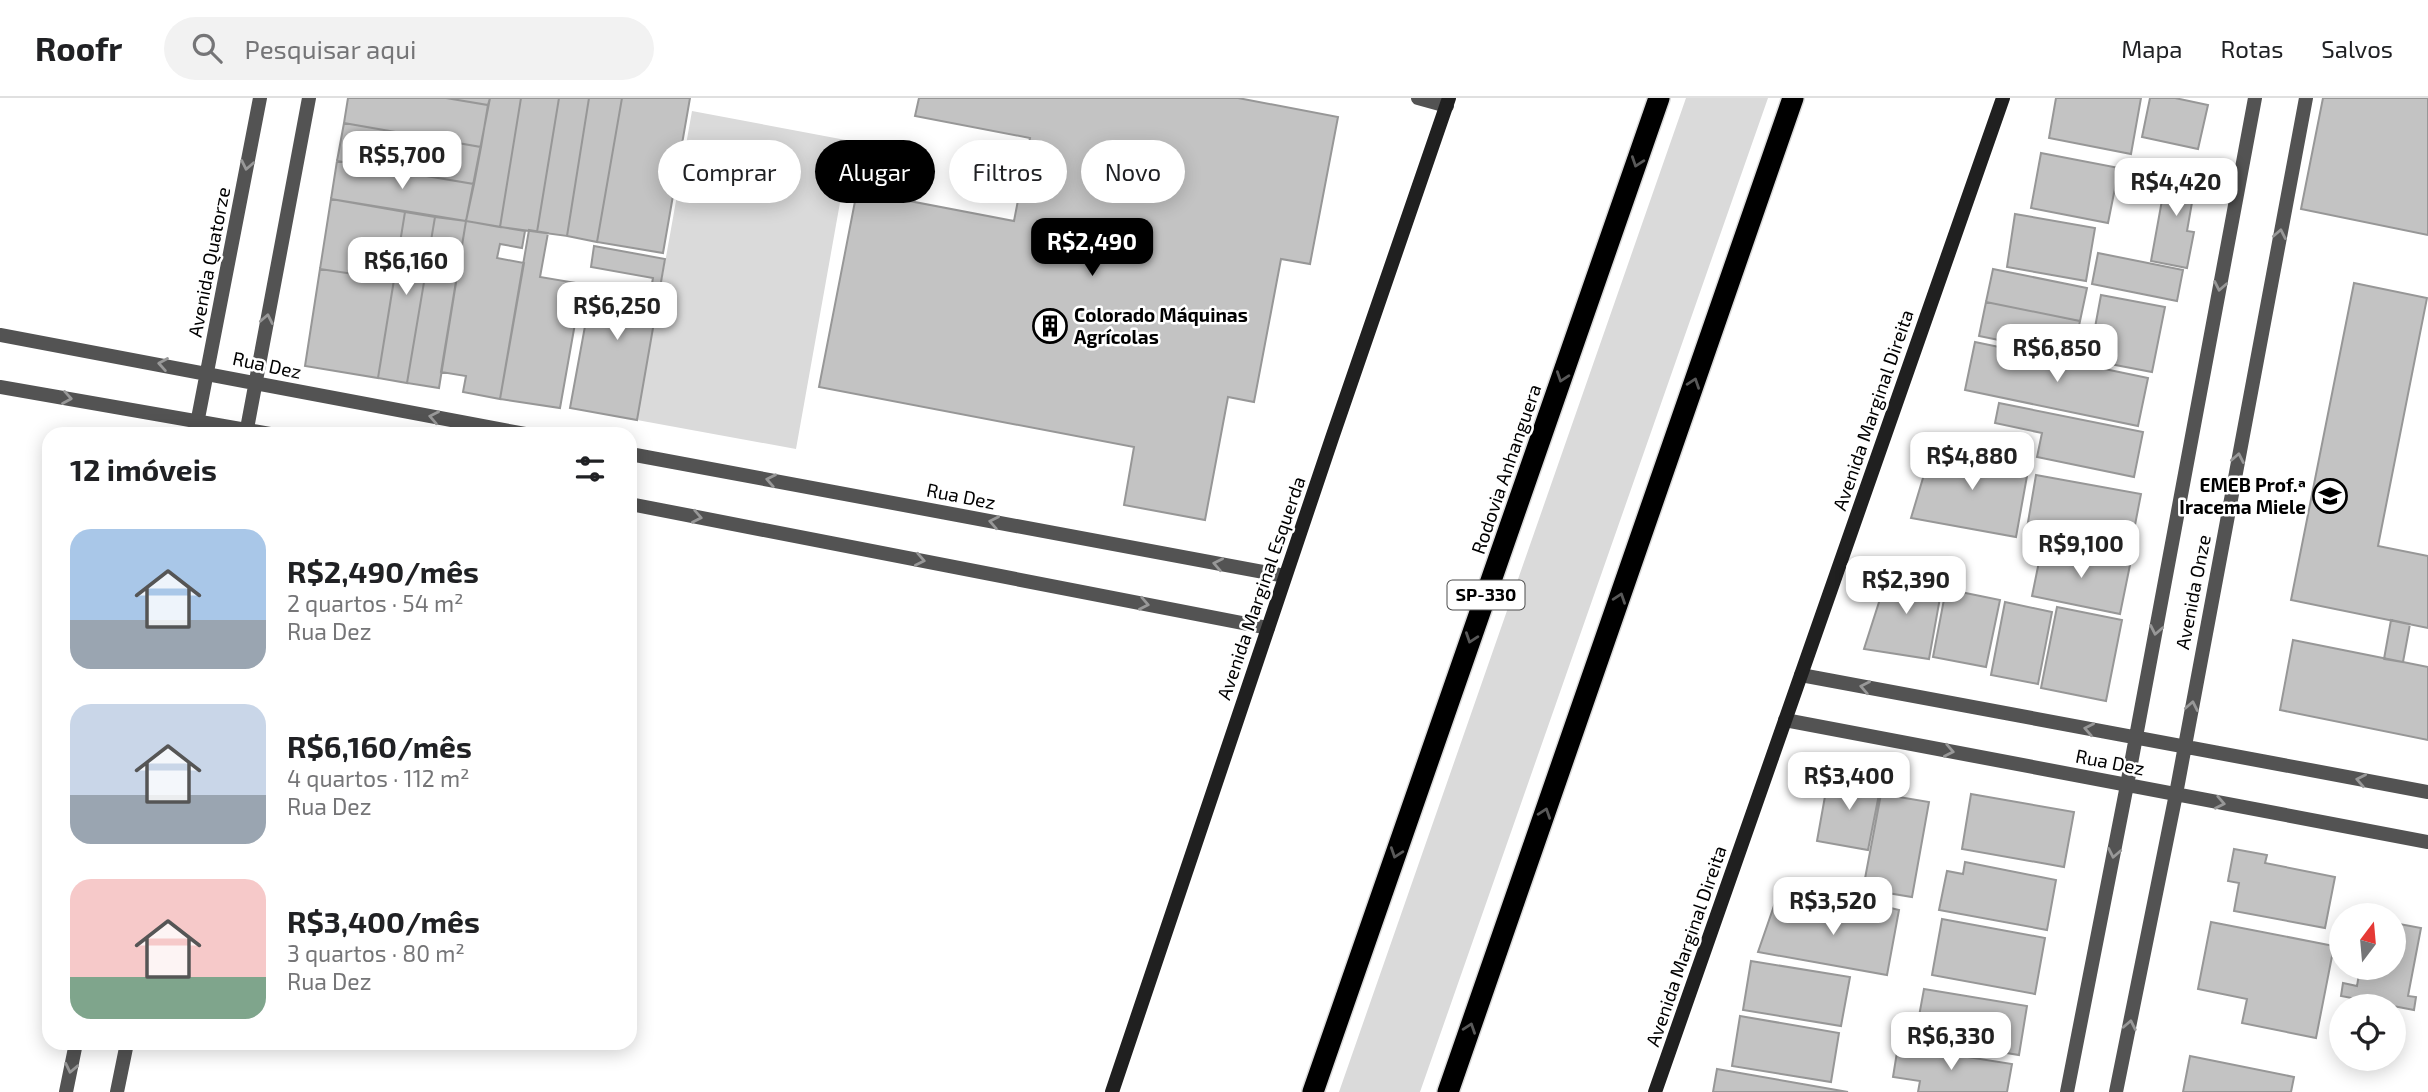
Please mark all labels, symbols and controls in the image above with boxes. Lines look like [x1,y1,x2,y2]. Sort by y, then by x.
search box [164,17,654,80]
text: Roofr [35,28,122,68]
icon: search [188,29,226,67]
text: Pesquisar aqui [244,33,416,64]
text: Mapa [2121,34,2183,63]
text: Rotas [2221,34,2283,63]
text: Salvos [2321,34,2393,63]
pin: R$5,700 [337,132,467,191]
text: R$5,700 [359,140,445,168]
chip: Comprar [658,140,801,203]
chip: Alugar [815,140,935,203]
chip: Filtros [949,140,1067,203]
chip: Novo [1081,140,1185,203]
one-way arrow [1631,156,1645,168]
pin: R$4,420 [2111,158,2241,218]
one-way arrow [241,159,256,171]
text: R$4,420 [2131,167,2221,195]
street label: Avenida Quatorze [183,185,234,339]
pin: R$2,490 [1027,218,1157,278]
text: R$2,490 [1047,227,1137,255]
one-way arrow [2272,228,2287,240]
pin: R$6,160 [341,238,471,297]
text: R$6,160 [364,246,448,274]
one-way arrow [2213,280,2228,291]
pin: R$6,250 [552,282,682,342]
text: R$6,250 [573,291,661,319]
place label: Colorado Máquinas Agrícolas [1074,303,1248,348]
street label: Avenida Marginal Direita [1827,306,1918,513]
building icon: Colorado Máquinas Agrícolas [1031,307,1069,345]
one-way arrow [259,313,274,325]
pin: R$6,850 [1992,324,2122,384]
text: R$6,850 [2013,333,2101,361]
street label: Rua Dez [231,346,304,383]
one-way arrow [157,358,169,373]
one-way arrow [1556,371,1570,383]
one-way arrow [1686,377,1700,389]
street label: Rodovia Anhanguera [1466,381,1545,557]
one-way arrow [61,390,73,405]
one-way arrow [428,410,440,425]
pin: R$4,880 [1907,432,2037,492]
text: R$4,880 [1926,441,2018,469]
icon: filters [571,450,609,488]
text: 12 imóveis [70,451,217,487]
one-way arrow [2230,452,2245,464]
one-way arrow [765,473,777,488]
street label: Avenida Marginal Esquerda [1211,473,1310,703]
place label: EMEB Prof.ª Iracema Miele [2179,473,2306,518]
school or university icon: EMEB Prof.ª Iracema Miele [2311,477,2349,515]
street label: Rua Dez [925,478,998,513]
one-way arrow [691,509,703,524]
one-way arrow [988,515,1000,530]
pin: R$9,100 [2016,520,2146,580]
text: R$9,100 [2038,529,2124,557]
street label: Avenida Onze [2170,533,2215,651]
one-way arrow [914,552,926,567]
text: R$2,490/mês [287,553,479,589]
pin: R$2,390 [1841,556,1971,616]
icon: home [126,557,210,641]
one-way arrow [1212,557,1224,572]
text: R$2,390 [1862,565,1950,593]
road number: SP-330 [1448,580,1524,610]
text: 2 quartos · 54 m² [287,589,464,617]
one-way arrow [1612,592,1626,604]
one-way arrow [1138,596,1150,611]
text: Rua Dez [287,617,371,645]
one-way arrow [2149,624,2164,636]
one-way arrow [1465,632,1479,644]
one-way arrow [1859,680,1871,695]
one-way arrow [2183,700,2198,712]
one-way arrow [2083,722,2095,737]
text: R$6,160/mês [287,728,472,764]
icon: home [126,732,210,816]
one-way arrow [1943,743,1955,758]
street label: Rua Dez [2074,744,2147,779]
pin: R$3,400 [1784,752,1914,812]
text: R$3,400 [1804,761,1894,789]
text: 4 quartos · 112 m² [287,764,470,792]
one-way arrow [2355,773,2367,788]
text: Rua Dez [287,792,371,820]
one-way arrow [2214,794,2226,809]
one-way arrow [1537,807,1551,819]
street label: Avenida Marginal Direita [1640,842,1731,1049]
one-way arrow [1390,847,1404,859]
one-way arrow [2107,847,2122,859]
pin: R$3,520 [1768,878,1898,937]
text: R$3,520 [1789,886,1877,914]
text: R$3,400/mês [287,903,480,939]
north arrow [2329,903,2406,980]
map controls [2329,903,2406,1071]
icon: home [126,907,210,991]
text: 3 quartos · 80 m² [287,939,465,967]
text: Rua Dez [287,967,371,995]
button: locate [2329,994,2406,1071]
pin: R$6,330 [1886,1012,2016,1072]
one-way arrow [2121,1019,2136,1031]
text: R$6,330 [1907,1021,1995,1049]
one-way arrow [1462,1022,1476,1034]
one-way arrow [64,1061,79,1073]

